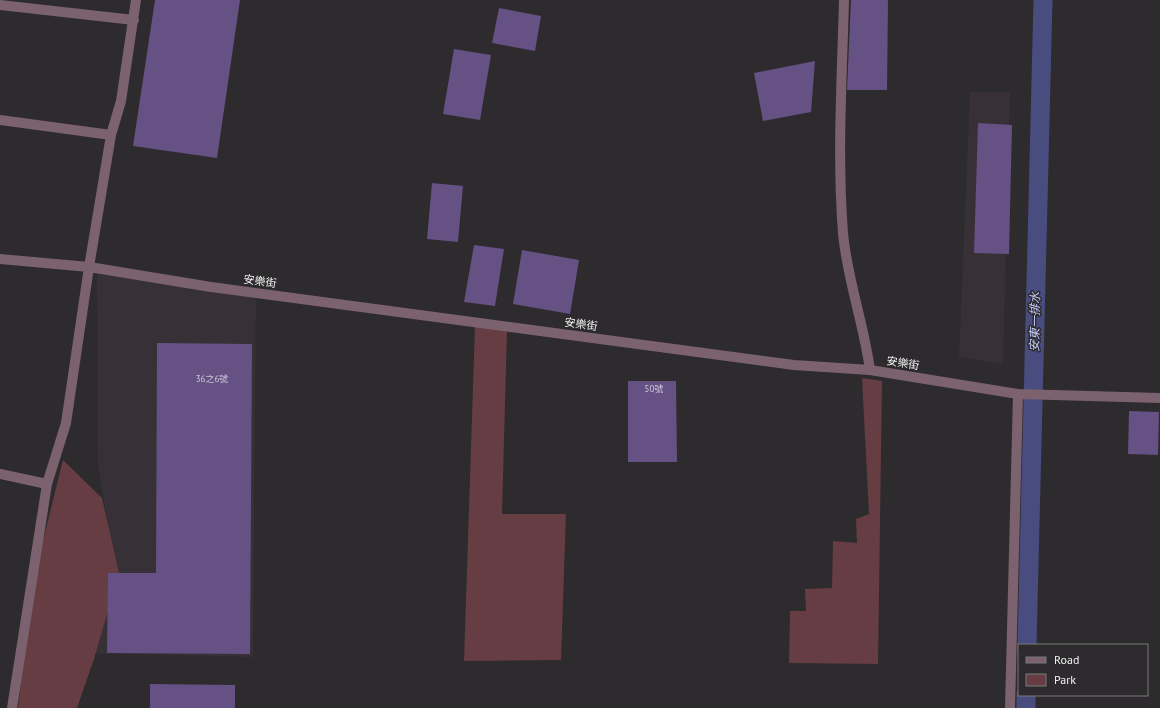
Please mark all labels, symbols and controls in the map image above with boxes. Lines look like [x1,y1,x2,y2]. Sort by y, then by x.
street label: 安樂街 [243,272,277,290]
water label: 安東一排水 [1026,291,1043,352]
street label: 安樂街 [564,315,598,333]
street label: 安樂街 [886,354,920,372]
house number: 36之6號 [196,373,228,384]
house number: 50號 [645,383,663,394]
legend [1018,644,1148,696]
text: Road [1054,652,1079,667]
text: Park [1054,672,1076,687]

